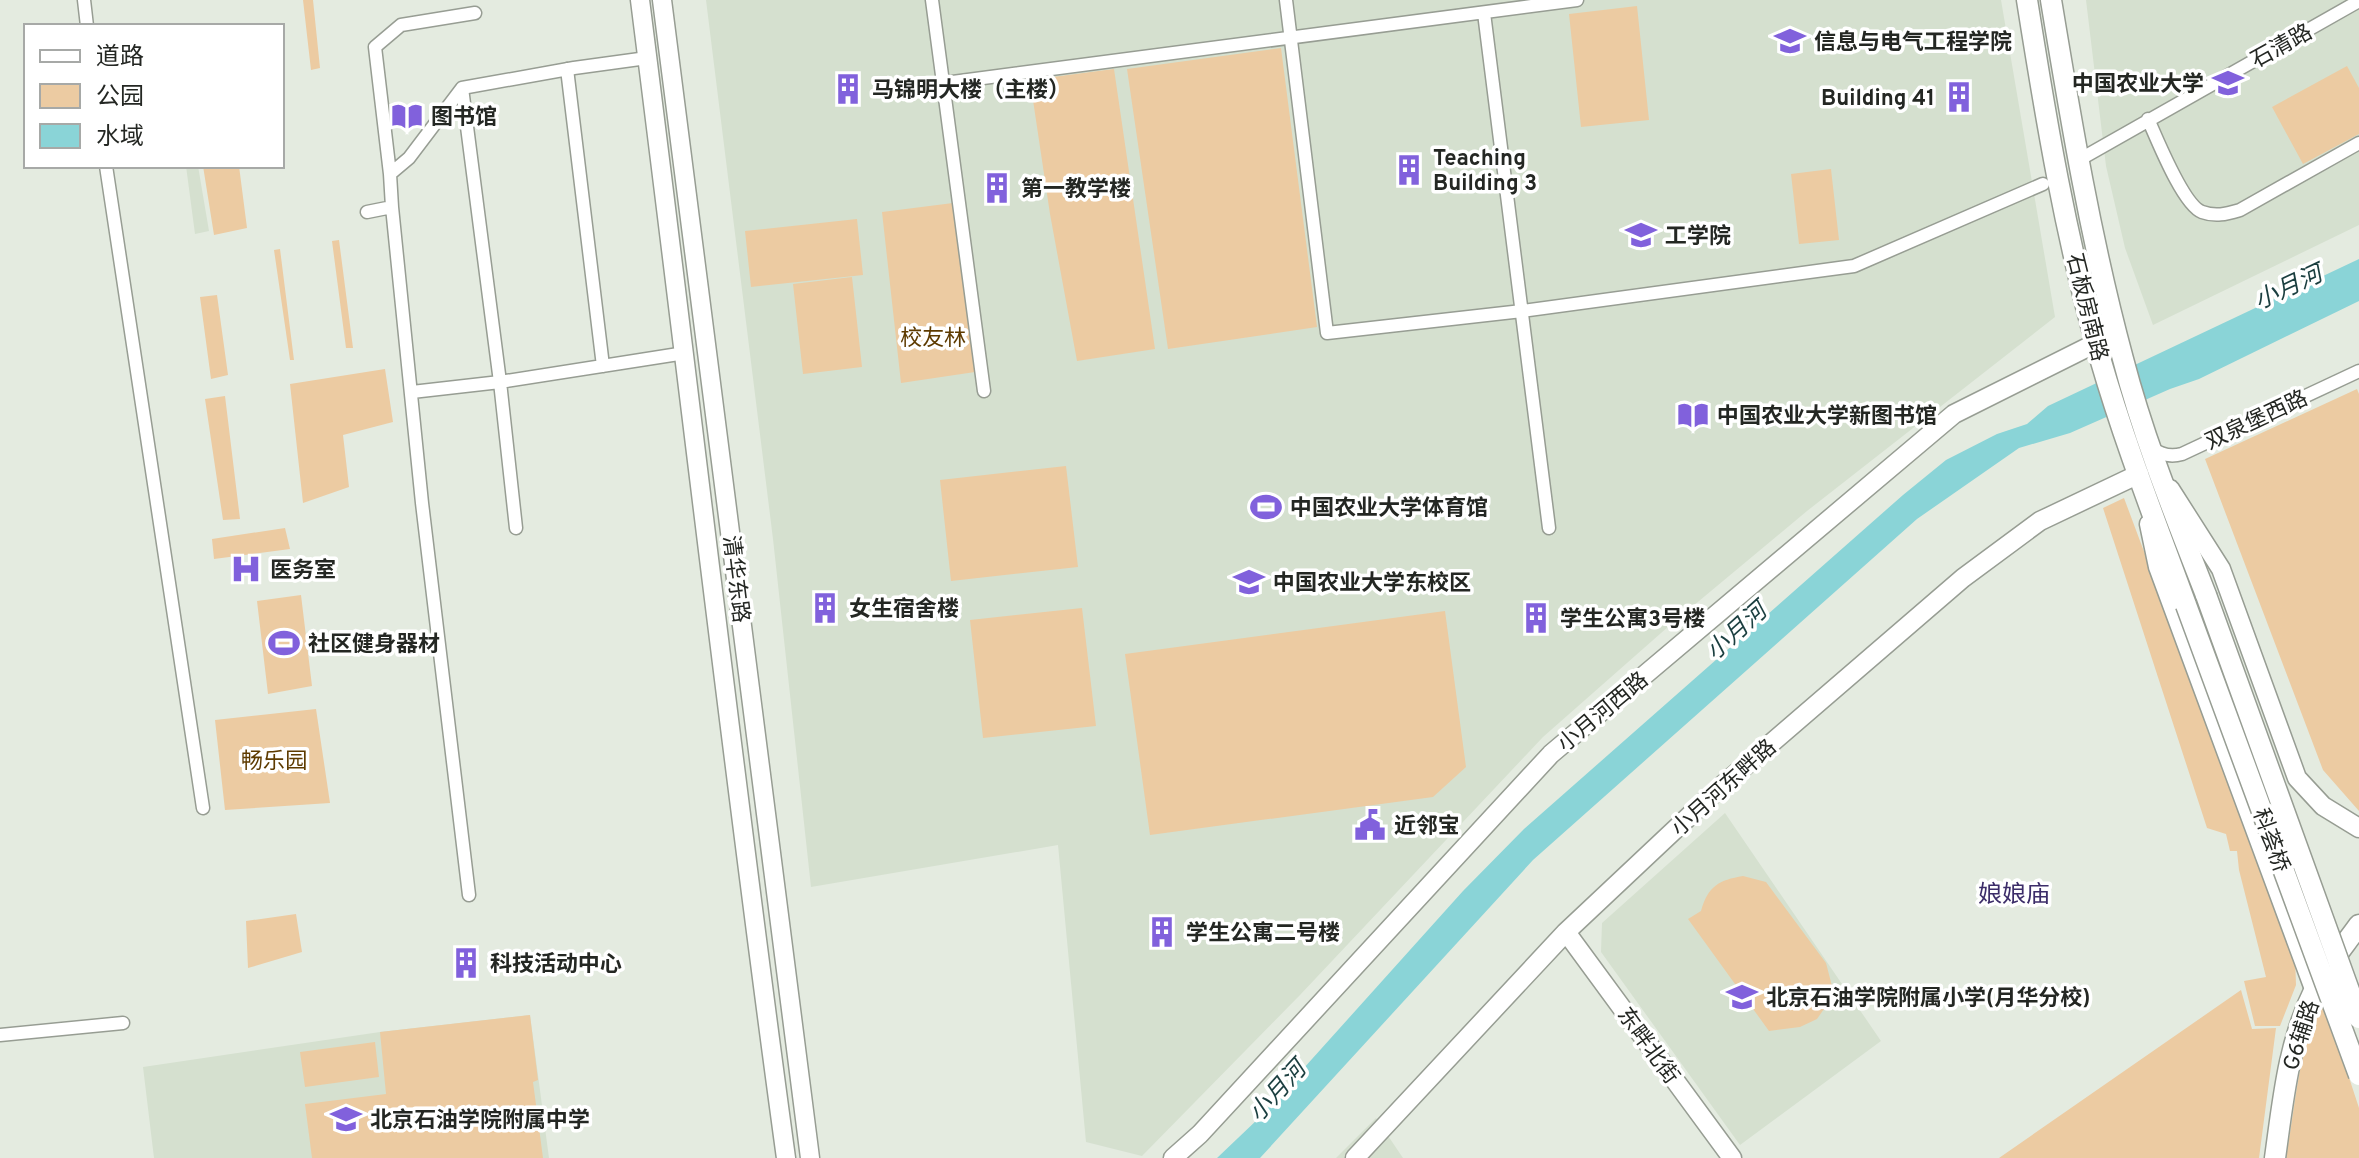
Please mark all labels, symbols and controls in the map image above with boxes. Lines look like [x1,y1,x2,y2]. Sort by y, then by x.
street label: 石清路 [2247,19,2318,75]
legend [24,24,284,168]
school or university icon: 信息与电气工程学院 [1773,24,1807,58]
place label: 信息与电气工程学院 [1814,29,2012,57]
text: 道路 [96,43,144,73]
school or university icon: 中国农业大学 [2211,66,2245,100]
building icon: 马锦明大楼（主楼） [831,72,865,106]
place label: 中国农业大学 [2072,72,2204,99]
place label: 马锦明大楼（主楼） [872,78,1070,105]
building icon: Building 41 [1942,80,1976,114]
text: 公园 [96,83,144,113]
place label: Building 41 [1821,86,1935,113]
library icon: 图书馆 [390,99,424,133]
place label: 图书馆 [431,105,497,132]
text: 水域 [96,123,144,153]
place label: Teaching Building 3 [1433,146,1537,198]
building icon: Teaching Building 3 [1392,153,1426,187]
building icon: 第一教学楼 [980,171,1014,205]
place label: 第一教学楼 [1021,177,1131,204]
school or university icon: 工学院 [1624,218,1658,252]
place label: 工学院 [1665,224,1731,251]
street label: 石板房南路 [2059,251,2112,364]
water label: 小月河 [2250,258,2331,318]
park label: 校友林 [900,326,966,353]
street label: 双泉堡西路 [2201,386,2313,457]
library icon: 中国农业大学新图书馆 [1676,398,1710,432]
place label: 中国农业大学新图书馆 [1717,404,1937,431]
sports icon: 中国农业大学体育馆 [1249,490,1283,524]
place label: 中国农业大学体育馆 [1290,495,1488,523]
street label: 清华东路 [716,534,753,625]
hospital icon: 医务室 [229,552,263,586]
place label: 医务室 [270,557,336,585]
school or university icon: 中国农业大学东校区 [1232,565,1266,599]
place label: 中国农业大学东校区 [1273,571,1471,598]
building icon: 女生宿舍楼 [808,591,842,625]
water label: 小月河 [1701,595,1777,668]
place label: 女生宿舍楼 [849,596,959,624]
building icon: 学生公寓3号楼 [1519,601,1553,635]
place label: 学生公寓3号楼 [1560,607,1705,634]
sports icon: 社区健身器材 [267,626,301,660]
place label: 社区健身器材 [308,632,440,659]
street label: 小月河西路 [1553,667,1654,759]
street label: 小月河东畔路 [1667,735,1783,843]
park label: 畅乐园 [241,749,307,776]
street label: 科荟桥 [2246,805,2294,876]
public building icon: 近邻宝 [1353,808,1387,842]
place label: 近邻宝 [1394,814,1460,841]
district label: 娘娘庙 [1978,881,2050,911]
building icon: 学生公寓二号楼 [1145,915,1179,949]
place label: 学生公寓二号楼 [1186,921,1340,948]
building icon: 科技活动中心 [449,946,483,980]
place label: 科技活动中心 [490,952,622,979]
school or university icon: 北京石油学院附属小学(月华分校) [1725,980,1759,1014]
place label: 北京石油学院附属小学(月华分校) [1766,986,2090,1013]
street label: G6辅路 [2278,997,2326,1074]
street label: 东畔北街 [1610,1003,1684,1090]
water label: 小月河 [1243,1053,1316,1129]
school or university icon: 北京石油学院附属中学 [329,1102,363,1136]
place label: 北京石油学院附属中学 [370,1108,590,1135]

